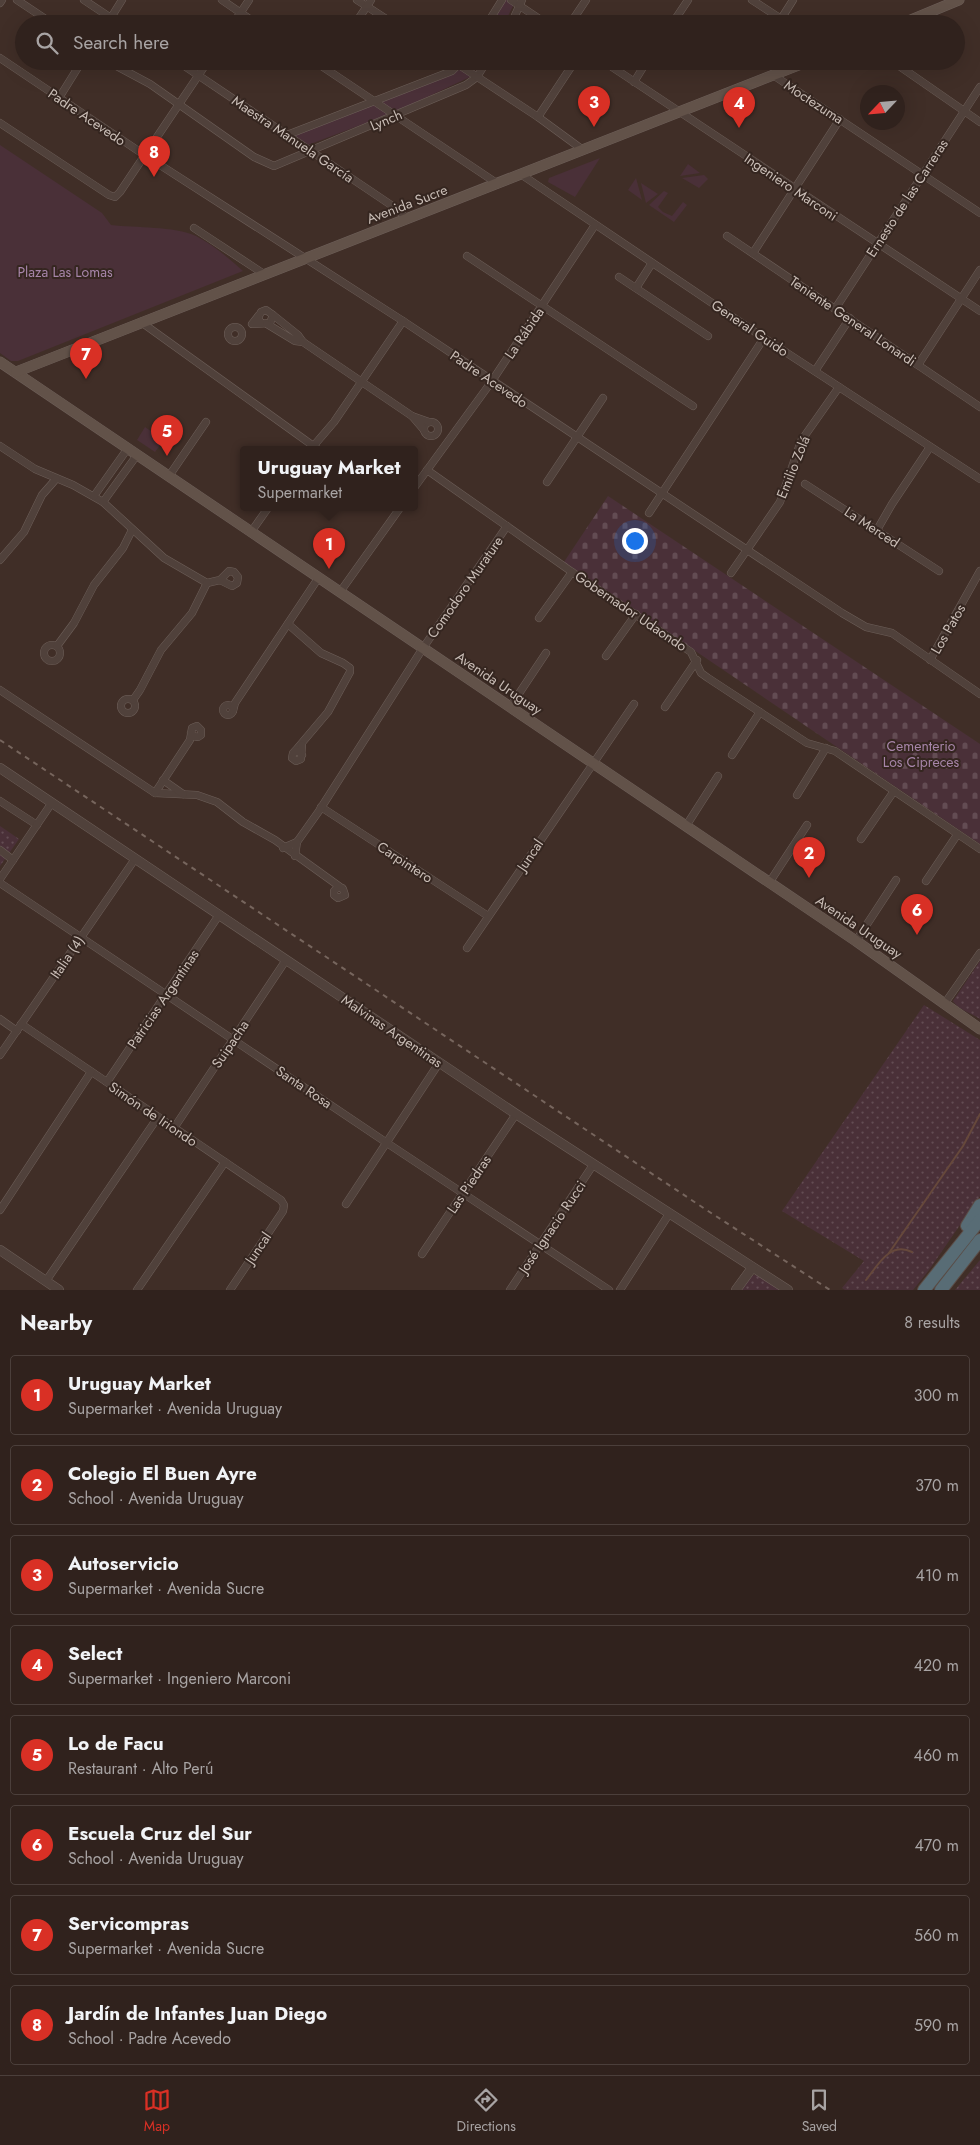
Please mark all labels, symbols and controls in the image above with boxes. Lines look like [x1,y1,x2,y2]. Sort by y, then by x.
search box [15,15,965,70]
icon: search [33,29,61,57]
text: Search here [73,29,169,56]
street label: Moctezuma [780,75,848,129]
street label: Padre Acevedo [44,84,130,151]
north arrow [860,85,905,130]
pin: 3 [578,86,610,127]
pin: 4 [723,87,755,128]
street label: Maestra Manuela García [228,91,358,187]
street label: Lynch [367,104,405,136]
street label: Ernesto de las Carreras [861,135,953,261]
pin: 8 [138,136,170,177]
street label: Ingeniero Marconi [740,148,842,226]
street label: Avenida Sucre [364,179,450,229]
park label: Plaza Las Lomas [17,262,113,282]
street label: Teniente General Lonardi [786,271,920,371]
street label: General Guido [707,295,793,361]
street label: La Rábida [499,303,549,363]
pin: 7 [70,338,102,379]
street label: Padre Acevedo [446,346,532,413]
pin: 5 [151,415,183,456]
street label: Emilio Zolá [771,433,815,501]
popup [240,446,418,511]
text: Uruguay Market [258,454,400,481]
text: Supermarket [258,481,342,504]
street label: La Merced [840,502,904,552]
pin: 1 [313,528,345,569]
your location [622,528,648,554]
street label: Comodoro Murature [422,532,508,642]
street label: Gobernador Udaondo [571,566,691,656]
street label: Los Patos [926,600,970,658]
street label: Avenida Uruguay [452,647,547,720]
park label: Cementerio Los Cipreces [883,736,960,772]
street label: Juncal [511,835,548,877]
street label: Carpintero [373,836,437,888]
pin: 2 [793,837,825,878]
street label: Avenida Uruguay [812,891,907,964]
pin: 6 [901,894,933,935]
street label: Italia (4) [45,931,89,983]
street label: Patricias Argentinas [122,945,204,1053]
street label: Malvinas Argentinas [337,990,447,1073]
street label: Suipacha [207,1016,253,1072]
street label: Santa Rosa [272,1061,336,1113]
street label: Simón de Iriondo [105,1077,202,1151]
street label: Las Piedras [442,1151,496,1217]
street label: José Ignacio Rucci [512,1177,590,1279]
street label: Juncal [239,1228,276,1270]
text: Nearby [20,1308,92,1338]
text: 8 results [904,1311,960,1334]
text: Uruguay Market [68,1370,211,1397]
text: 1 [33,1384,41,1407]
text: 300 m [914,1384,959,1407]
text: Supermarket · Avenida Uruguay [68,1397,282,1420]
text: Colegio El Buen Ayre [68,1460,257,1487]
text: 2 [32,1474,42,1497]
text: 370 m [915,1474,959,1497]
text: School · Avenida Uruguay [68,1487,243,1510]
text: Autoservicio [68,1550,179,1577]
text: 3 [32,1564,42,1587]
text: 410 m [916,1564,959,1587]
text: Supermarket · Avenida Sucre [68,1577,264,1600]
text: Select [68,1640,122,1667]
text: 4 [31,1654,43,1677]
text: 420 m [914,1654,959,1677]
text: Supermarket · Ingeniero Marconi [68,1667,291,1690]
text: Lo de Facu [68,1730,164,1757]
text: 5 [32,1744,42,1767]
text: 460 m [914,1744,959,1767]
text: Restaurant · Alto Perú [68,1757,213,1780]
text: Escuela Cruz del Sur [68,1820,252,1847]
text: 6 [32,1834,42,1857]
text: 470 m [914,1834,959,1857]
text: School · Avenida Uruguay [68,1847,243,1870]
text: Servicompras [68,1910,189,1937]
text: 7 [32,1924,42,1947]
text: 560 m [914,1924,959,1947]
text: Supermarket · Avenida Sucre [68,1937,264,1960]
text: Jardín de Infantes Juan Diego [68,2000,327,2027]
text: 8 [32,2014,42,2037]
text: 590 m [914,2014,959,2037]
text: School · Padre Acevedo [68,2027,231,2050]
tab: Map [143,2086,171,2136]
tab: Directions [457,2086,516,2136]
tab: Saved [802,2086,837,2136]

